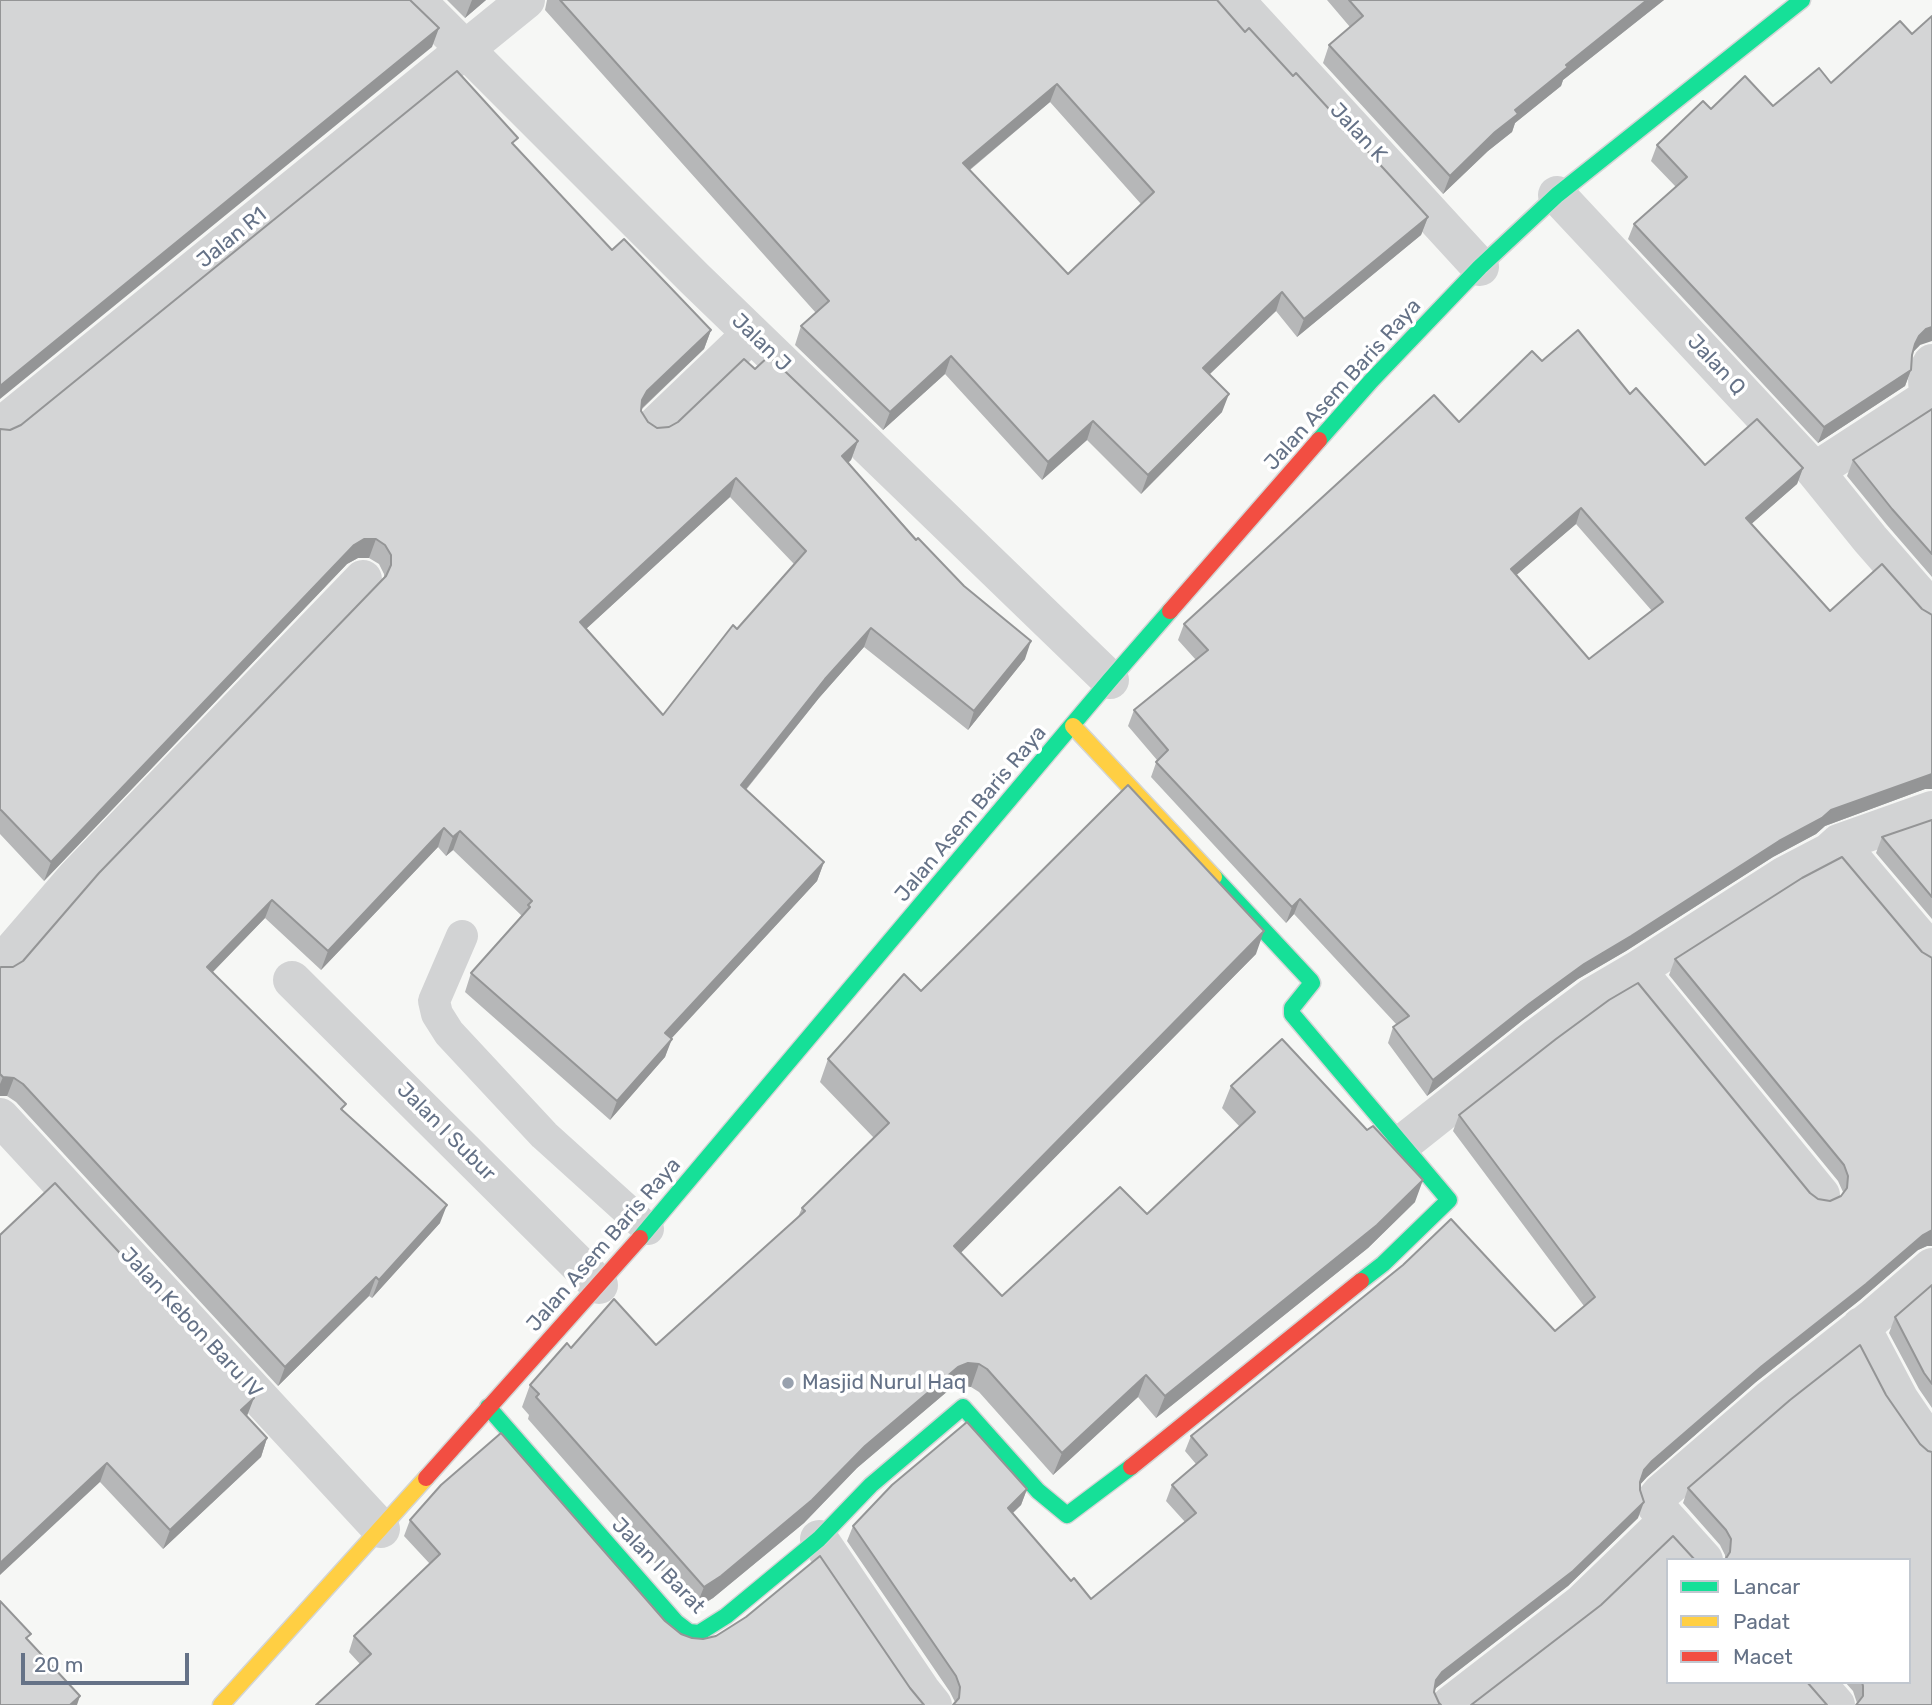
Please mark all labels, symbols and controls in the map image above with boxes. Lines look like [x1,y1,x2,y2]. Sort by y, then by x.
street label: Jalan K [1324,98,1392,168]
street label: Jalan R1 [192,202,272,274]
street label: Jalan Asem Baris Raya [1259,294,1427,476]
street label: Jalan J [726,309,796,377]
street label: Jalan Q [1682,329,1750,401]
street label: Jalan Asem Baris Raya [890,721,1052,907]
street label: Jalan I Subur [391,1077,501,1187]
street label: Jalan Asem Baris Raya [522,1153,686,1337]
street label: Jalan Kebon Baru IV [115,1243,267,1403]
place label: Masjid Nurul Haq [802,1370,966,1396]
marker: Masjid Nurul Haq [780,1375,796,1391]
street label: Jalan I Barat [606,1513,710,1619]
legend [1666,1558,1911,1684]
text: Lancar [1733,1574,1800,1599]
text: Padat [1733,1609,1790,1634]
scale bar [24,1638,192,1682]
text: Macet [1733,1644,1793,1669]
text: 20 m [34,1652,83,1677]

